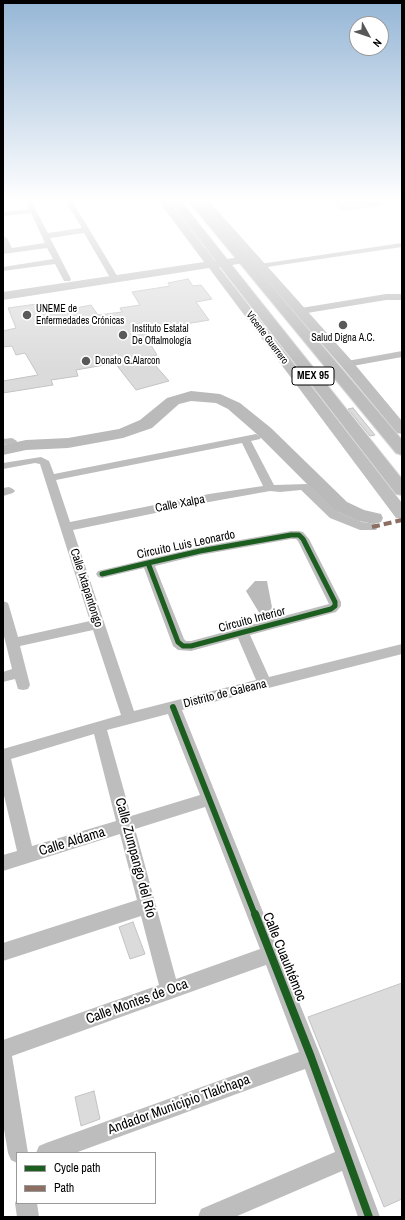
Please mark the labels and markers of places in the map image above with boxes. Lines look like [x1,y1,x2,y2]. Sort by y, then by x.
place label: UNEME de Enfermedades Crónicas [36,303,124,326]
marker: UNEME de Enfermedades Crónicas [21,309,33,321]
marker: Salud Digna A.C. [337,319,349,331]
place label: Instituto Estatal De Oftalmología [132,323,191,346]
marker: Instituto Estatal De Oftalmología [117,329,129,341]
place label: Salud Digna A.C. [311,332,375,344]
marker: Donato G.Alarcon [80,355,92,367]
place label: Donato G.Alarcon [95,355,160,367]

